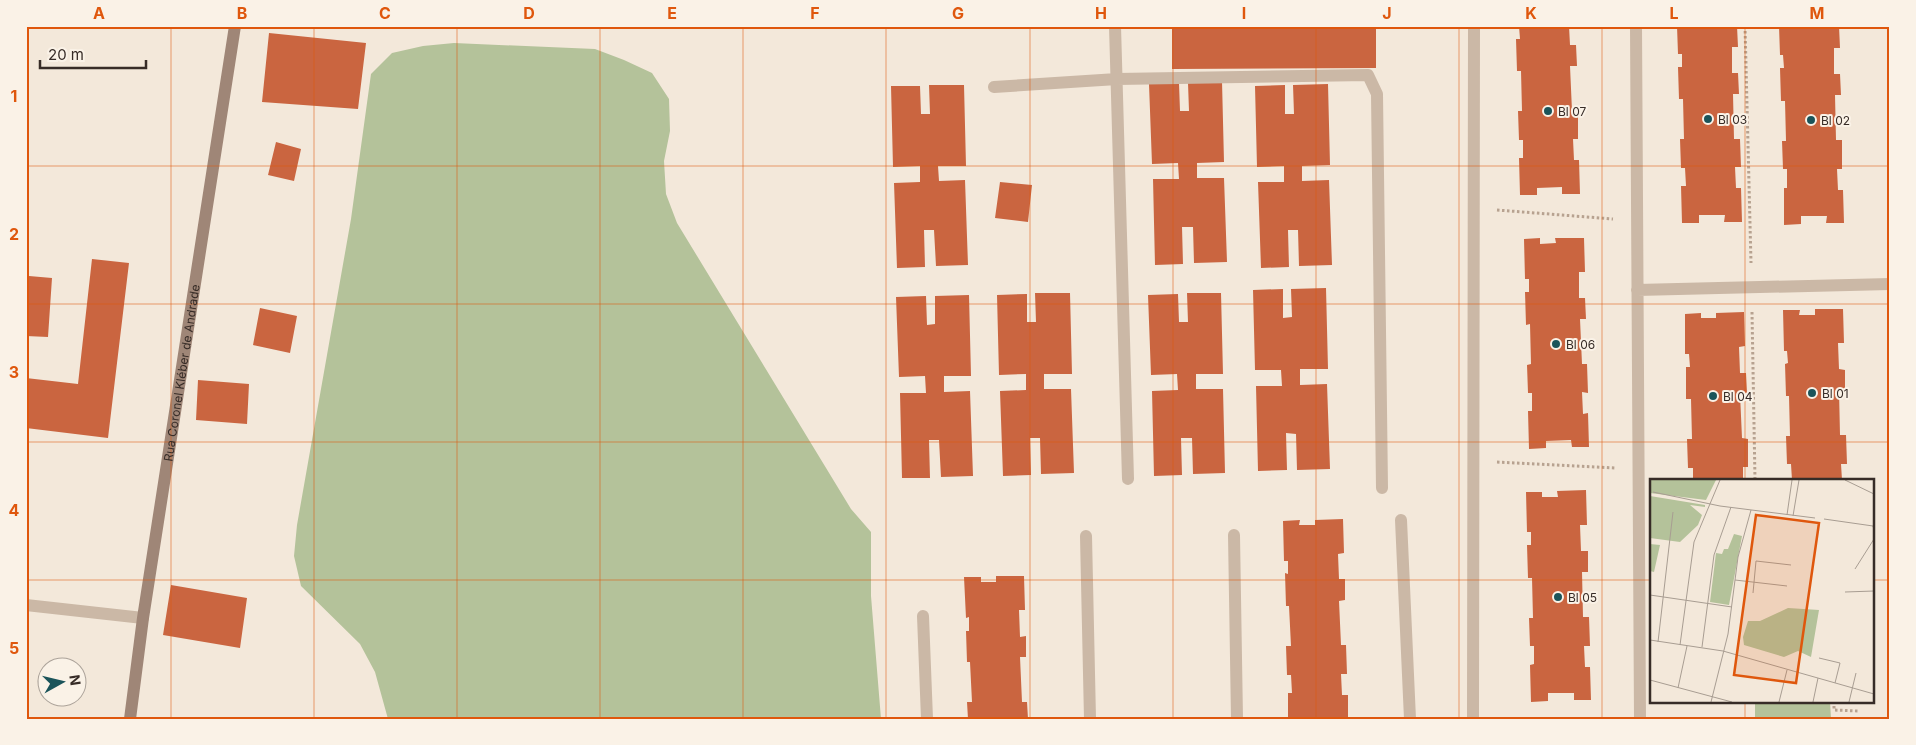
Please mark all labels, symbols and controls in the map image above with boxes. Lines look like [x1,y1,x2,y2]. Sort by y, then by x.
text: A [93,3,105,23]
text: B [237,3,247,23]
text: C [379,3,391,23]
text: D [523,3,535,23]
text: E [667,3,677,23]
text: F [810,3,820,23]
text: G [952,3,964,23]
text: H [1095,3,1107,23]
text: I [1242,3,1246,23]
text: J [1382,3,1392,23]
text: K [1525,3,1537,23]
text: L [1669,3,1679,23]
text: M [1810,3,1824,23]
scale bar [40,38,146,70]
text: 20 m [48,45,84,64]
text: 1 [11,86,17,106]
place label: Bl 07 [1558,104,1586,119]
marker: Bl 07 [1542,105,1554,117]
place label: Bl 03 [1718,112,1747,127]
marker: Bl 03 [1702,113,1714,125]
place label: Bl 02 [1821,113,1850,128]
marker: Bl 02 [1805,114,1817,126]
text: 2 [9,224,19,244]
street label: Rua Coronel Kléber de Andrade [160,283,202,462]
place label: Bl 06 [1566,337,1595,352]
marker: Bl 06 [1550,338,1562,350]
text: 3 [9,362,19,382]
place label: Bl 01 [1822,386,1849,401]
marker: Bl 01 [1806,387,1818,399]
place label: Bl 04 [1723,389,1753,404]
marker: Bl 04 [1707,390,1719,402]
inset map [1650,479,1874,702]
text: 4 [9,500,20,520]
place label: Bl 05 [1568,590,1597,605]
marker: Bl 05 [1552,591,1564,603]
text: 5 [9,638,19,658]
north arrow [38,658,88,708]
text: N [66,674,85,687]

